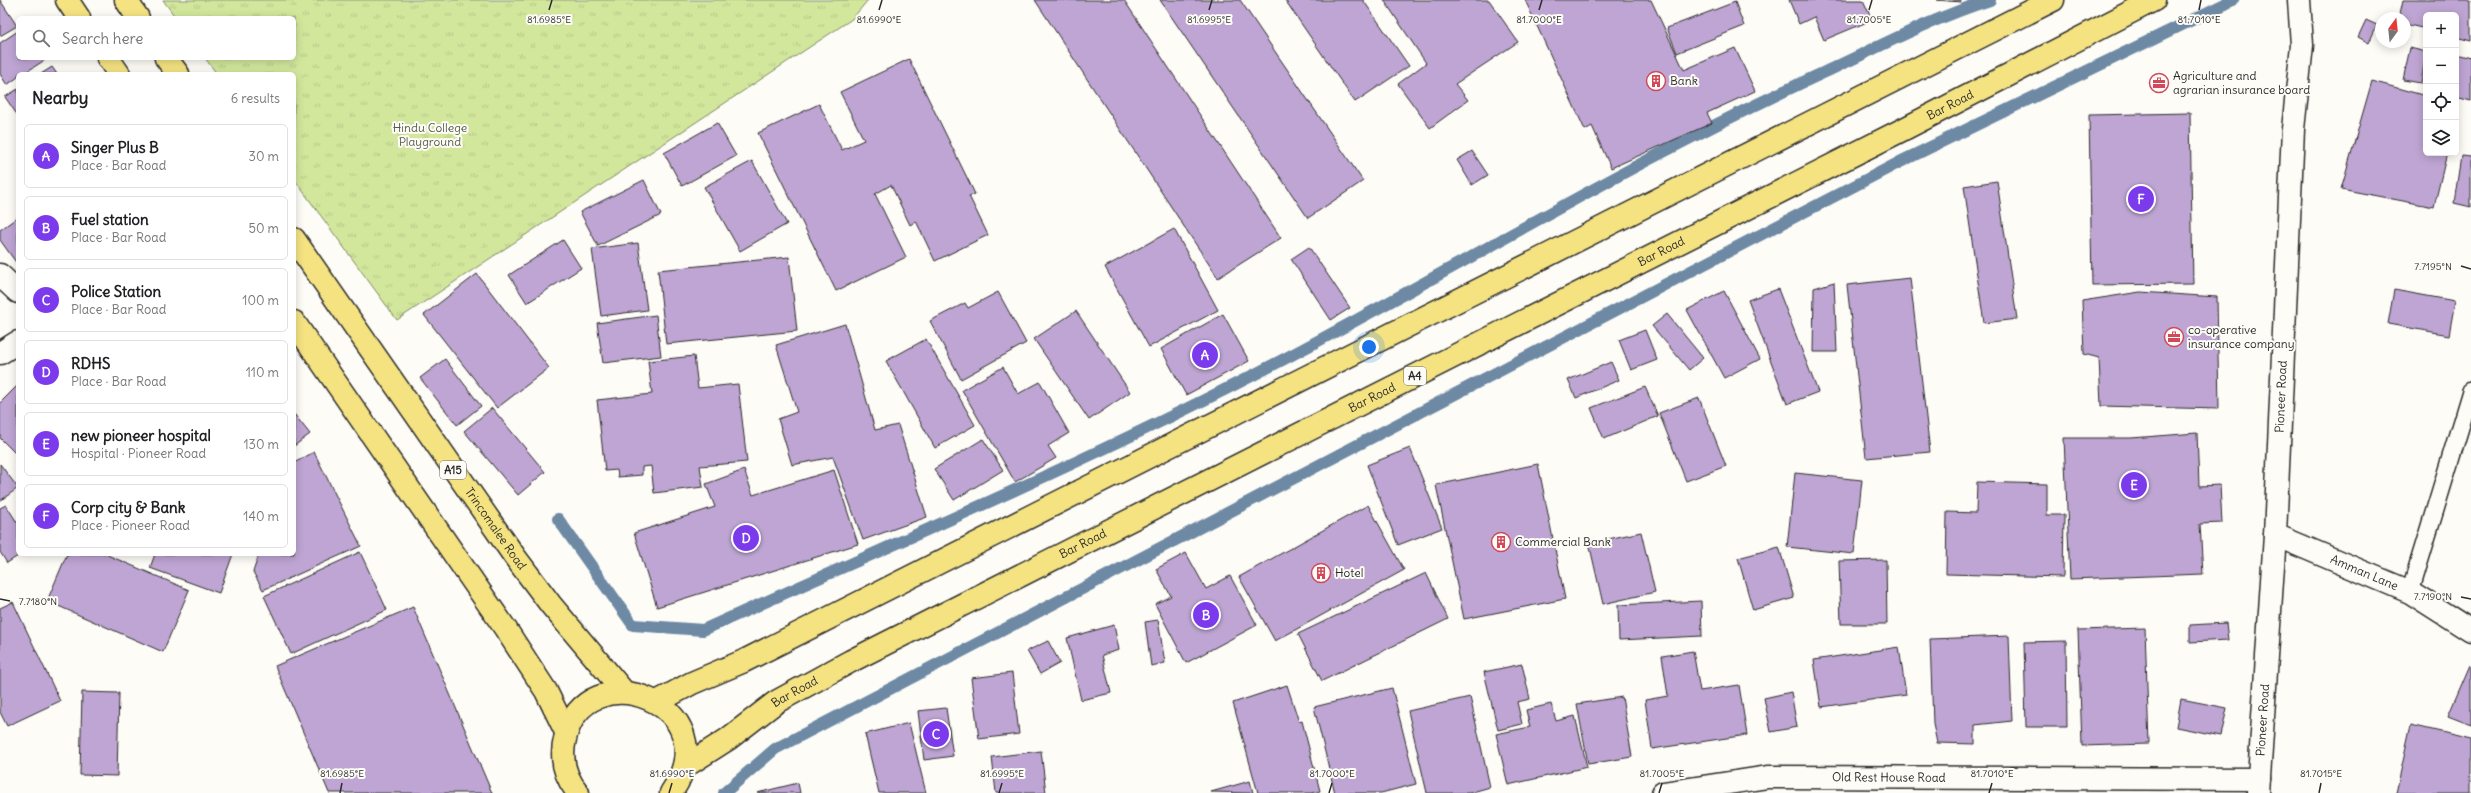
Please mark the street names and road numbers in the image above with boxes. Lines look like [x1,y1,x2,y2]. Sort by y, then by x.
street label: Bar Road [1924,86,1976,123]
street label: Bar Road [1635,233,1687,269]
street label: Pioneer Road [2272,360,2290,433]
road number: A4 [1404,367,1426,385]
street label: Bar Road [1346,379,1398,415]
road number: A15 [440,461,466,479]
street label: Trincomalee Road [462,485,530,573]
street label: Bar Road [1057,525,1109,562]
street label: Amman Lane [2328,551,2401,593]
street label: Bar Road [768,673,820,710]
street label: Pioneer Road [2252,683,2272,757]
street label: Old Rest House Road [1832,769,1946,785]

